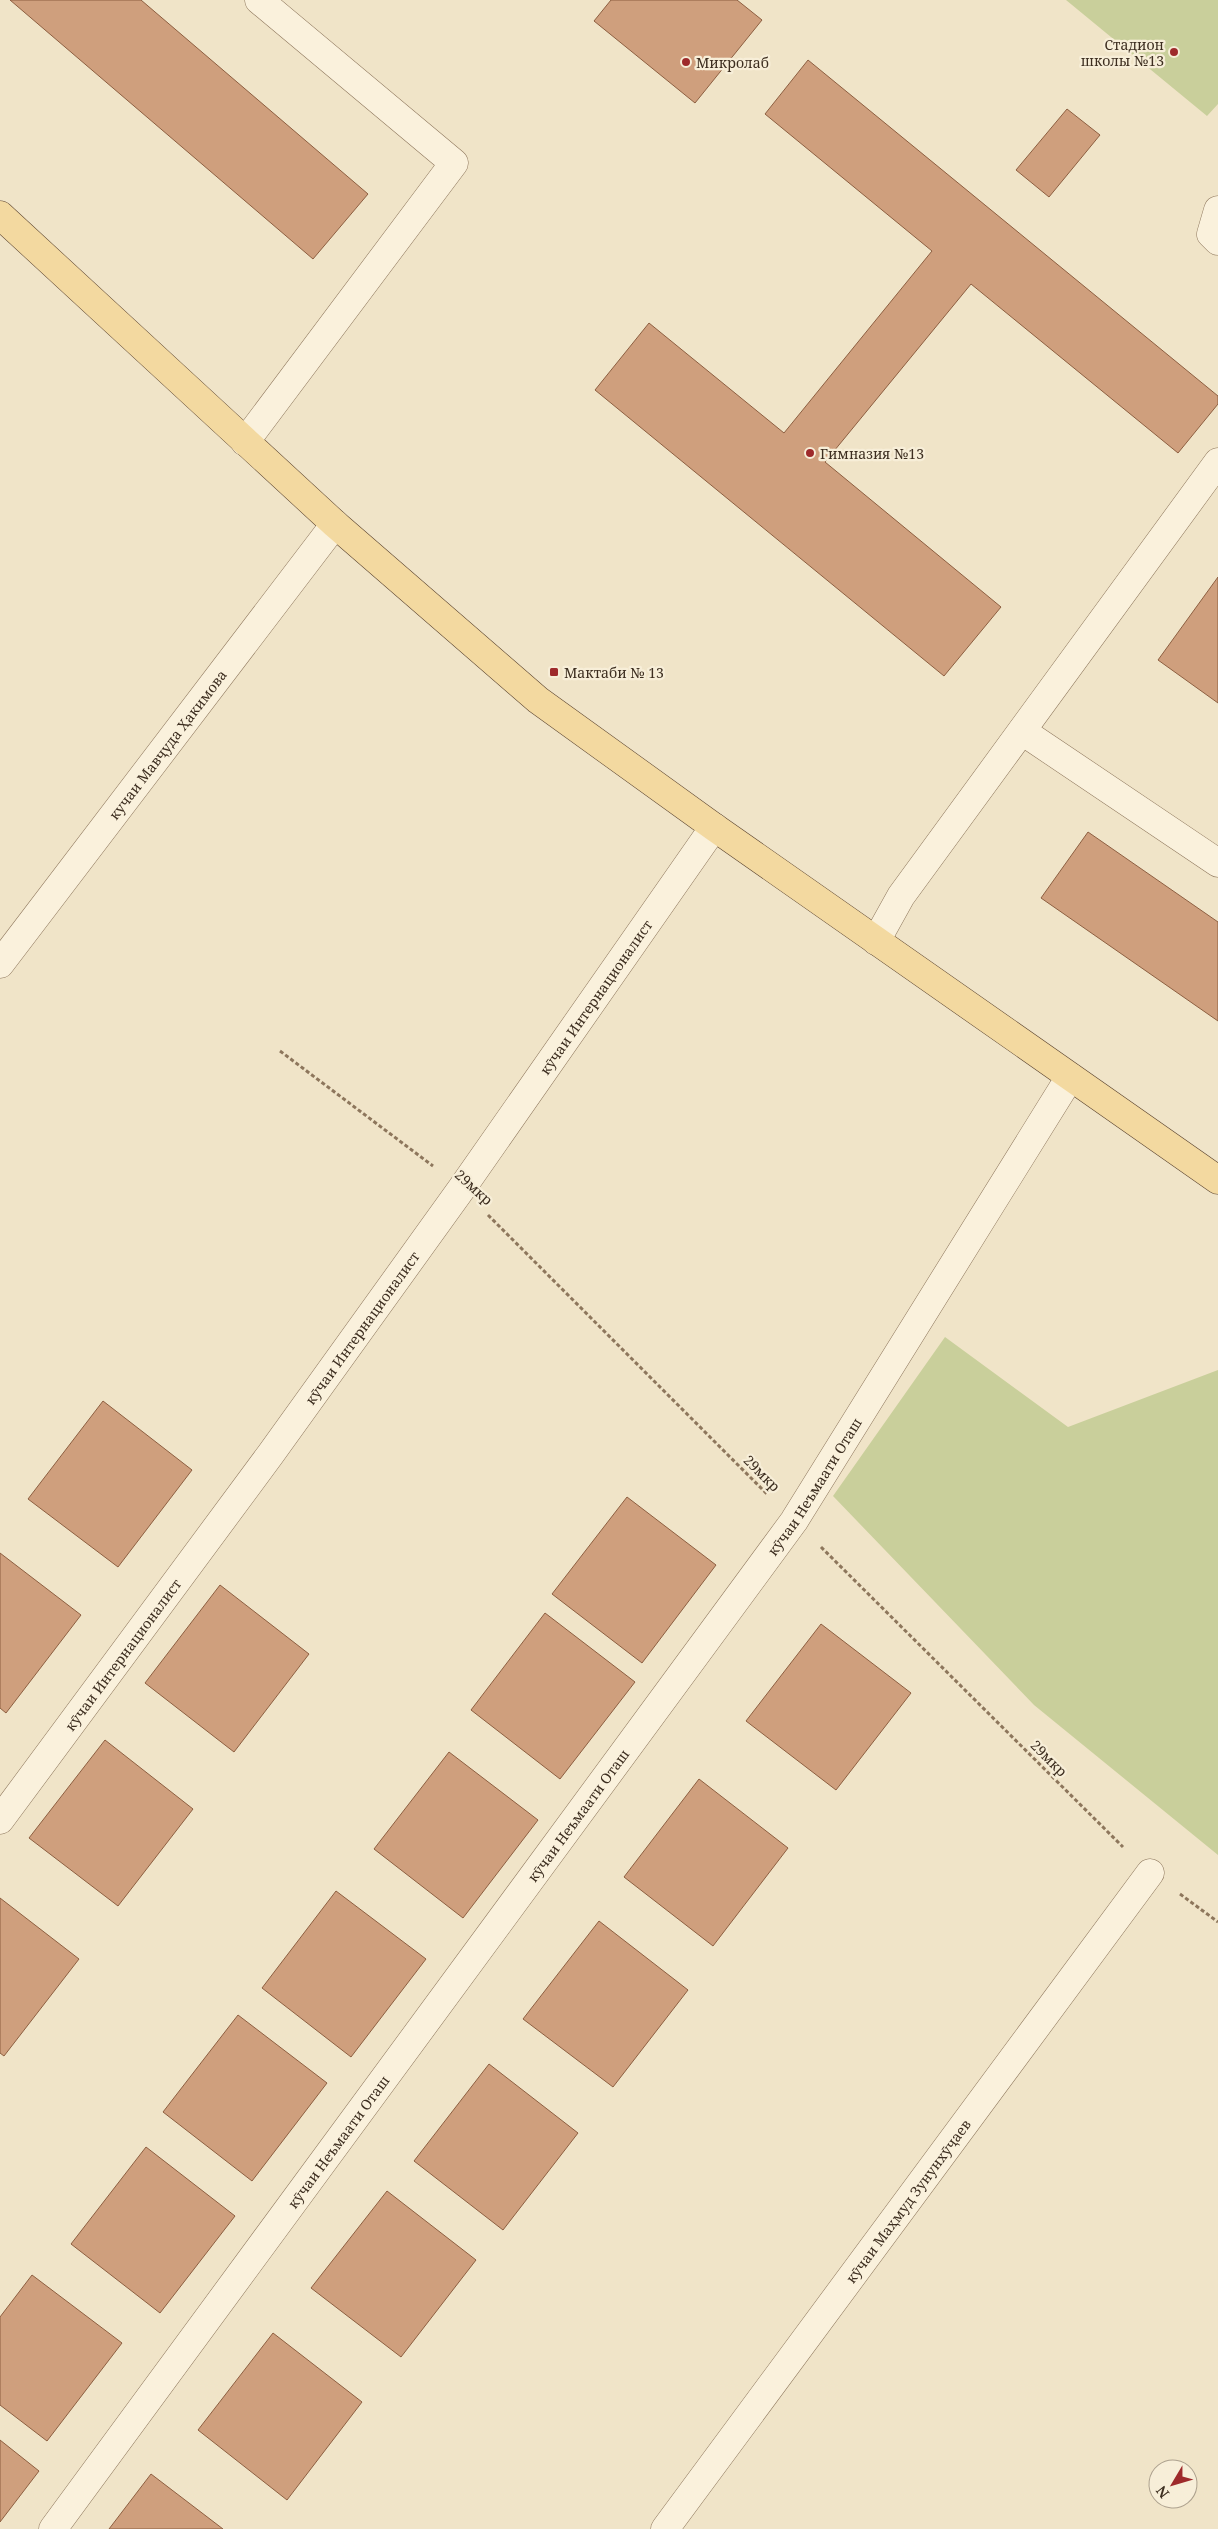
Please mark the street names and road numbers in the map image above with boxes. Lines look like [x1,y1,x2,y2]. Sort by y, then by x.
street label: кучаи Мавҷуда Ҳакимова [104,666,230,823]
street label: кӯчаи Интернационалист [535,915,656,1078]
street label: 29мкр [451,1165,497,1209]
street label: кӯчаи Интернационалист [300,1247,424,1408]
street label: кӯчаи Неъмаати Оташ [762,1414,866,1559]
street label: 29мкр [740,1451,784,1495]
street label: кӯчаи Интернационалист [60,1574,185,1734]
street label: 29мкр [1027,1736,1071,1780]
street label: кӯчаи Неъмаати Оташ [523,1745,633,1885]
street label: кӯчаи Неъмаати Оташ [283,2071,393,2212]
street label: кӯчаи Маҳмуд Зунунхӯҷаев [841,2115,975,2287]

